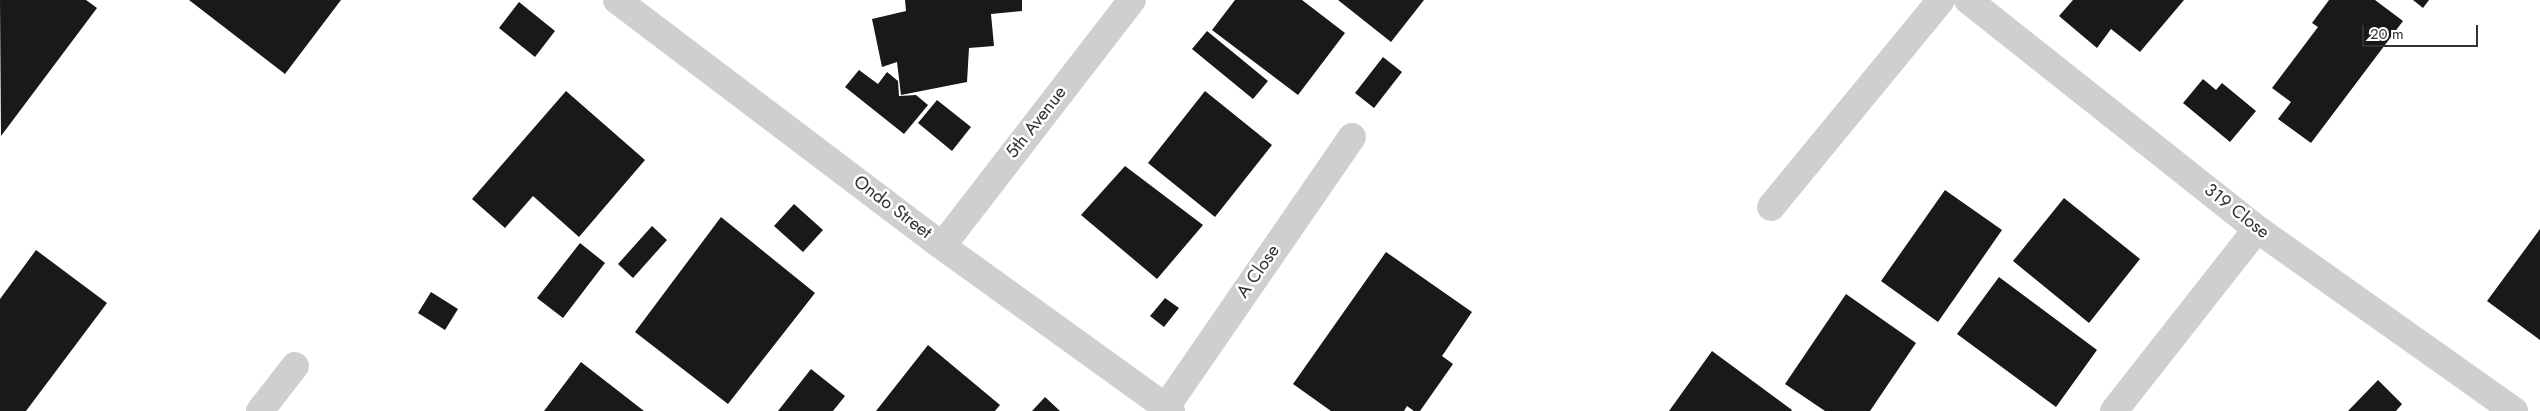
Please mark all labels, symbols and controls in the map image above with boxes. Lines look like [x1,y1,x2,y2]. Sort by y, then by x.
scale bar [2365,15,2481,47]
text: 20 m [2370,23,2404,45]
street label: 5th Avenue [1002,83,1072,163]
street label: Ondo Street [849,172,935,244]
street label: 319 Close [2199,180,2273,244]
street label: A Close [1233,241,1285,303]

